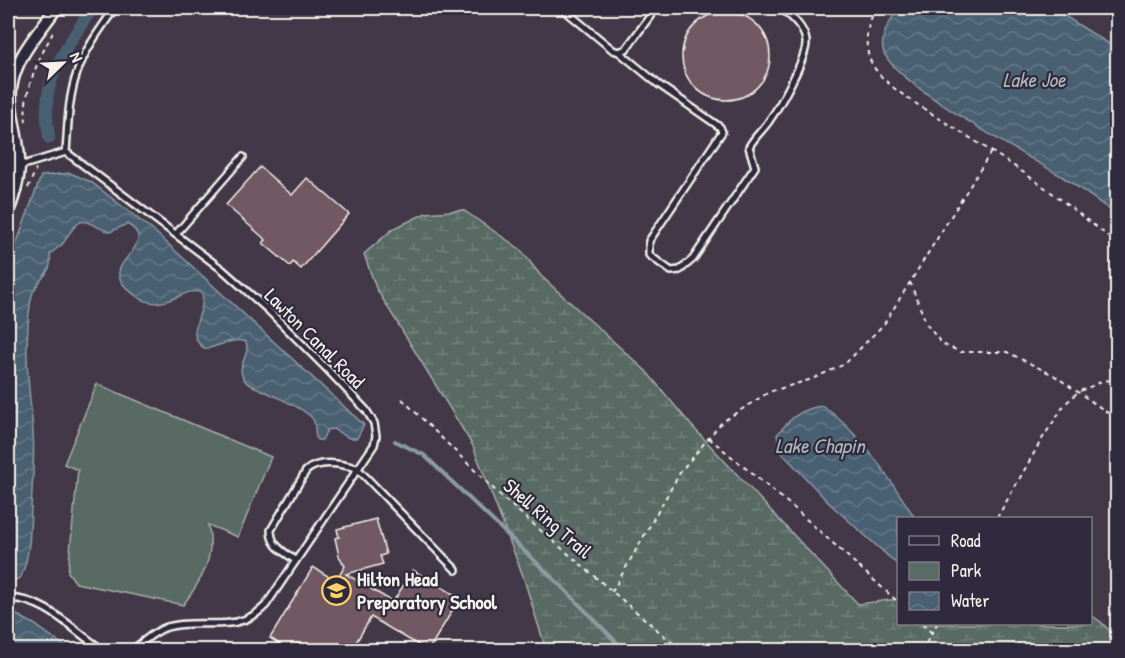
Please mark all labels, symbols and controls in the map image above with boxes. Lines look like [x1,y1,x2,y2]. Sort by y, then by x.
north arrow [33,33,93,93]
text: N [65,49,89,66]
water label: Lake Joe [1003,65,1067,94]
street label: Lawton Canal Road [259,282,371,394]
water label: Lake Chapin [775,431,866,460]
street label: Shell Ring Trail [498,472,599,565]
legend [897,517,1092,625]
text: Road [951,528,981,553]
text: Park [951,558,982,583]
place label: Hilton Head Preporatory School [357,565,498,616]
school or university icon: Hilton Head Preporatory School [320,574,352,606]
text: Water [951,588,989,613]

